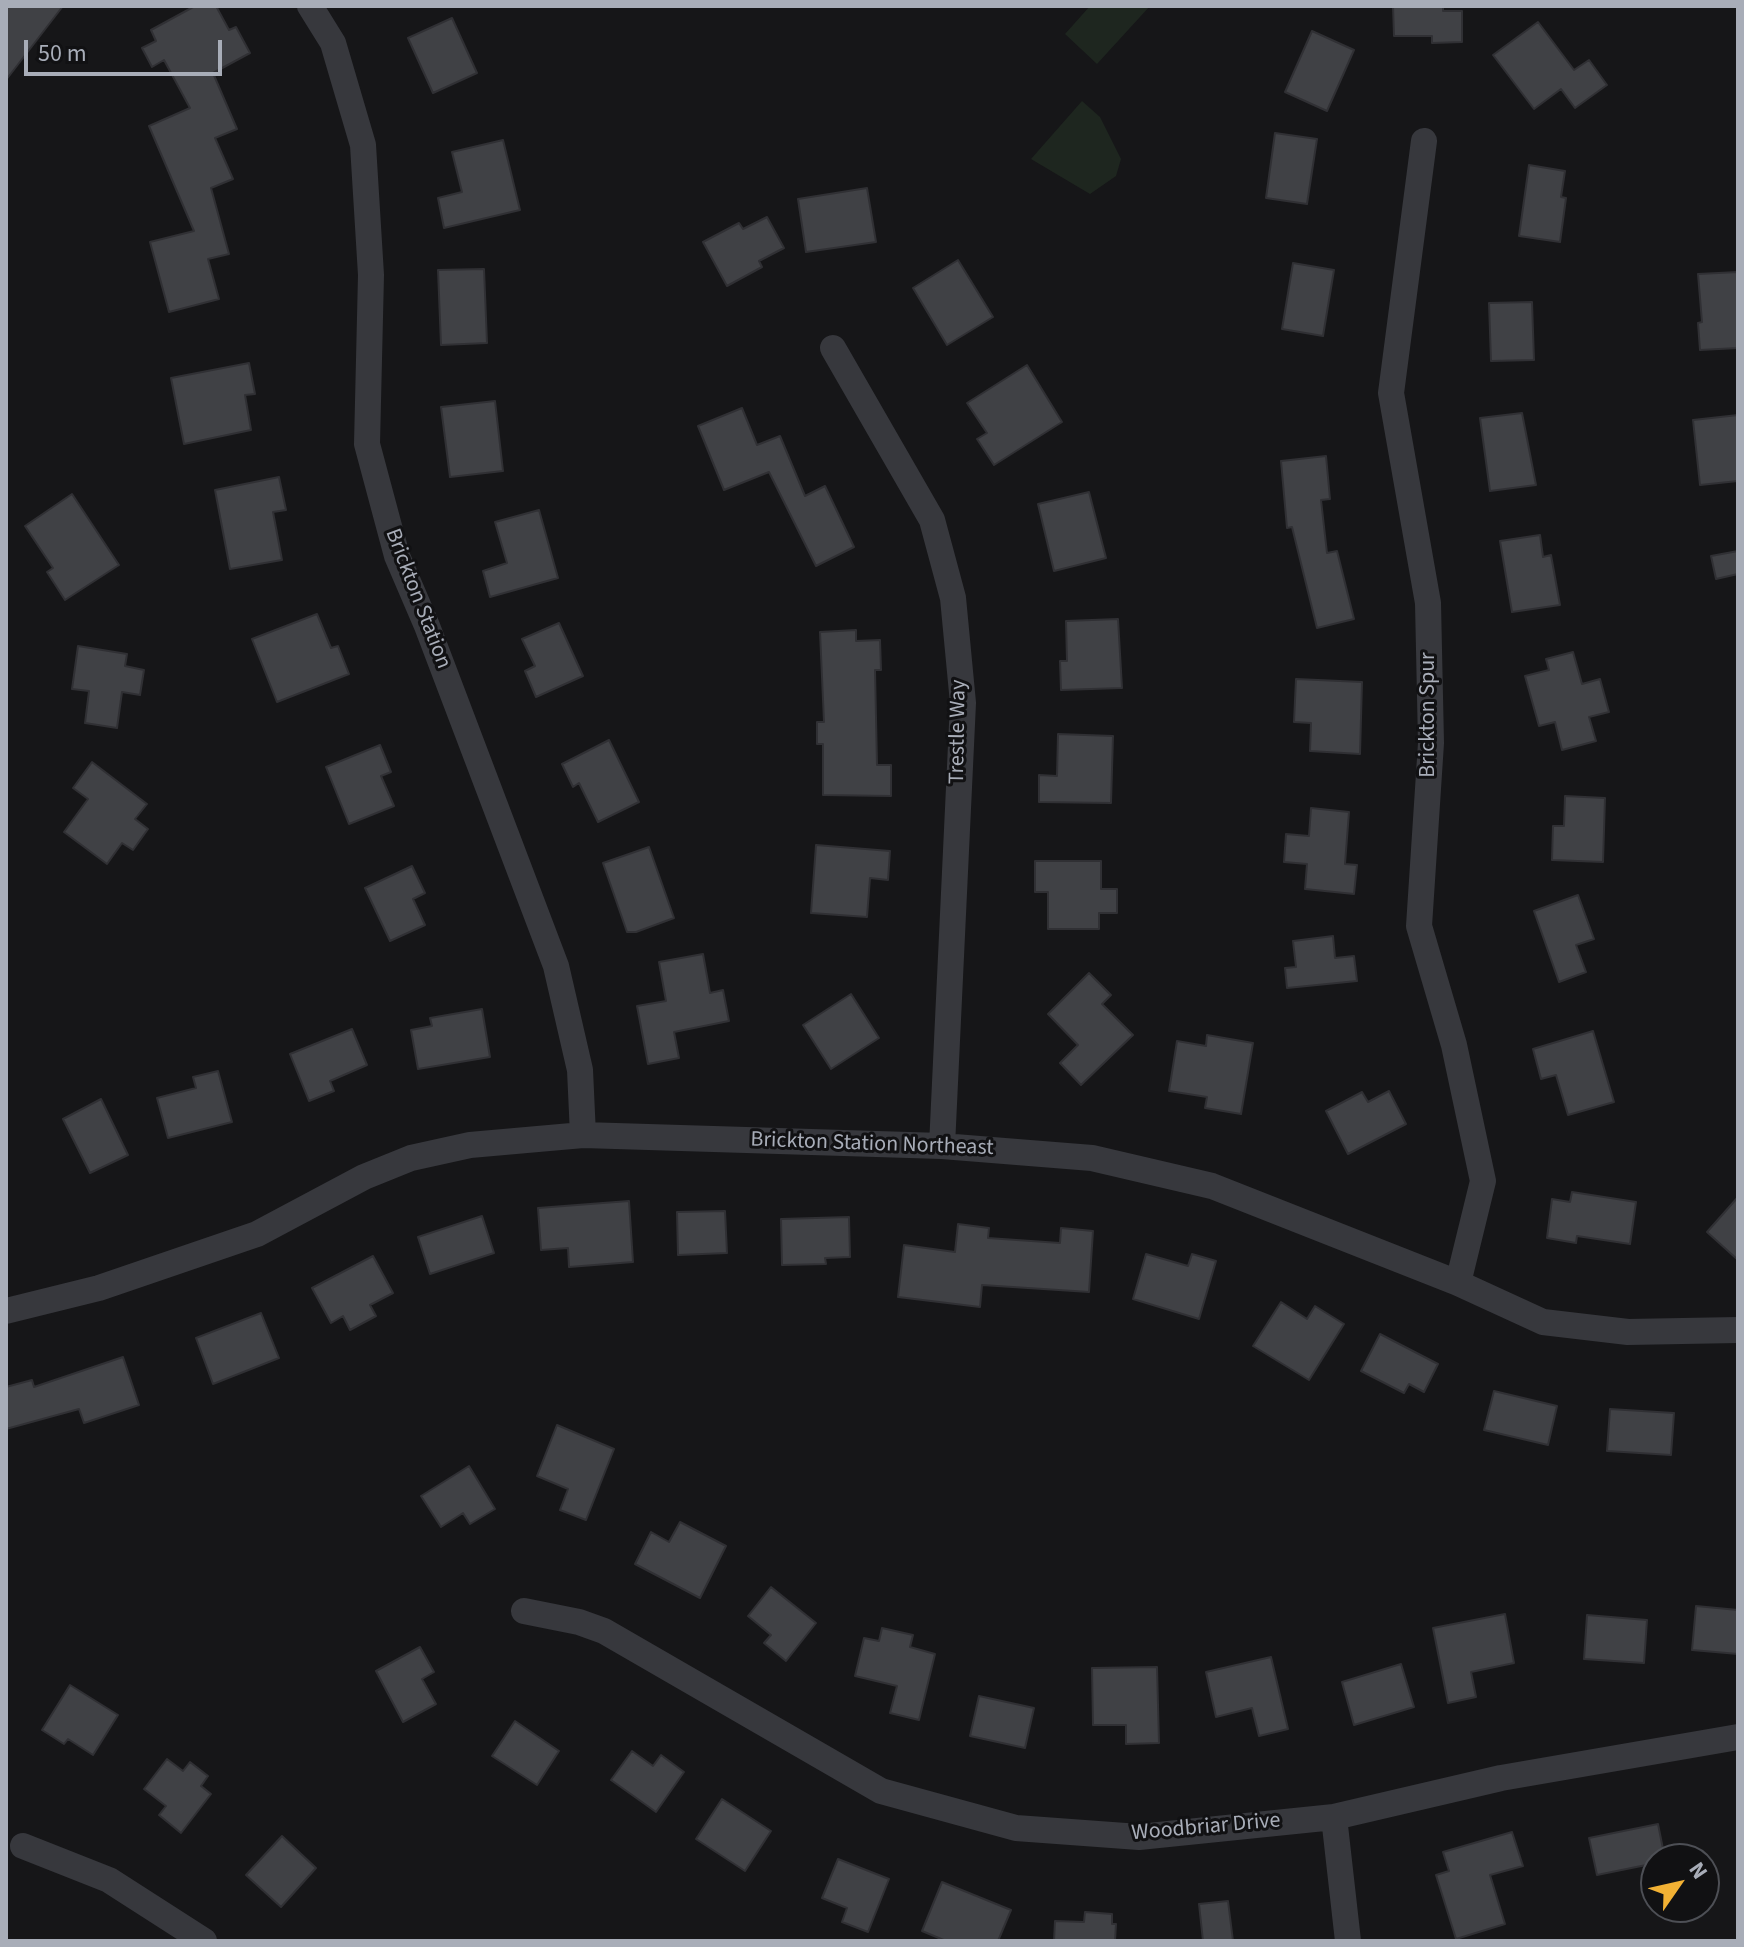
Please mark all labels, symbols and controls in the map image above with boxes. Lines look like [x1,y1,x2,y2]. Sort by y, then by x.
scale bar [28,24,226,74]
text: 50 m [38,36,87,71]
street label: Brickton Station [378,525,456,673]
street label: Brickton Spur [1416,652,1442,778]
street label: Trestle Way [945,680,973,784]
street label: Brickton Station Northeast [750,1128,994,1162]
street label: Woodbriar Drive [1130,1808,1282,1848]
north arrow [1640,1843,1720,1923]
text: N [1681,1856,1716,1886]

